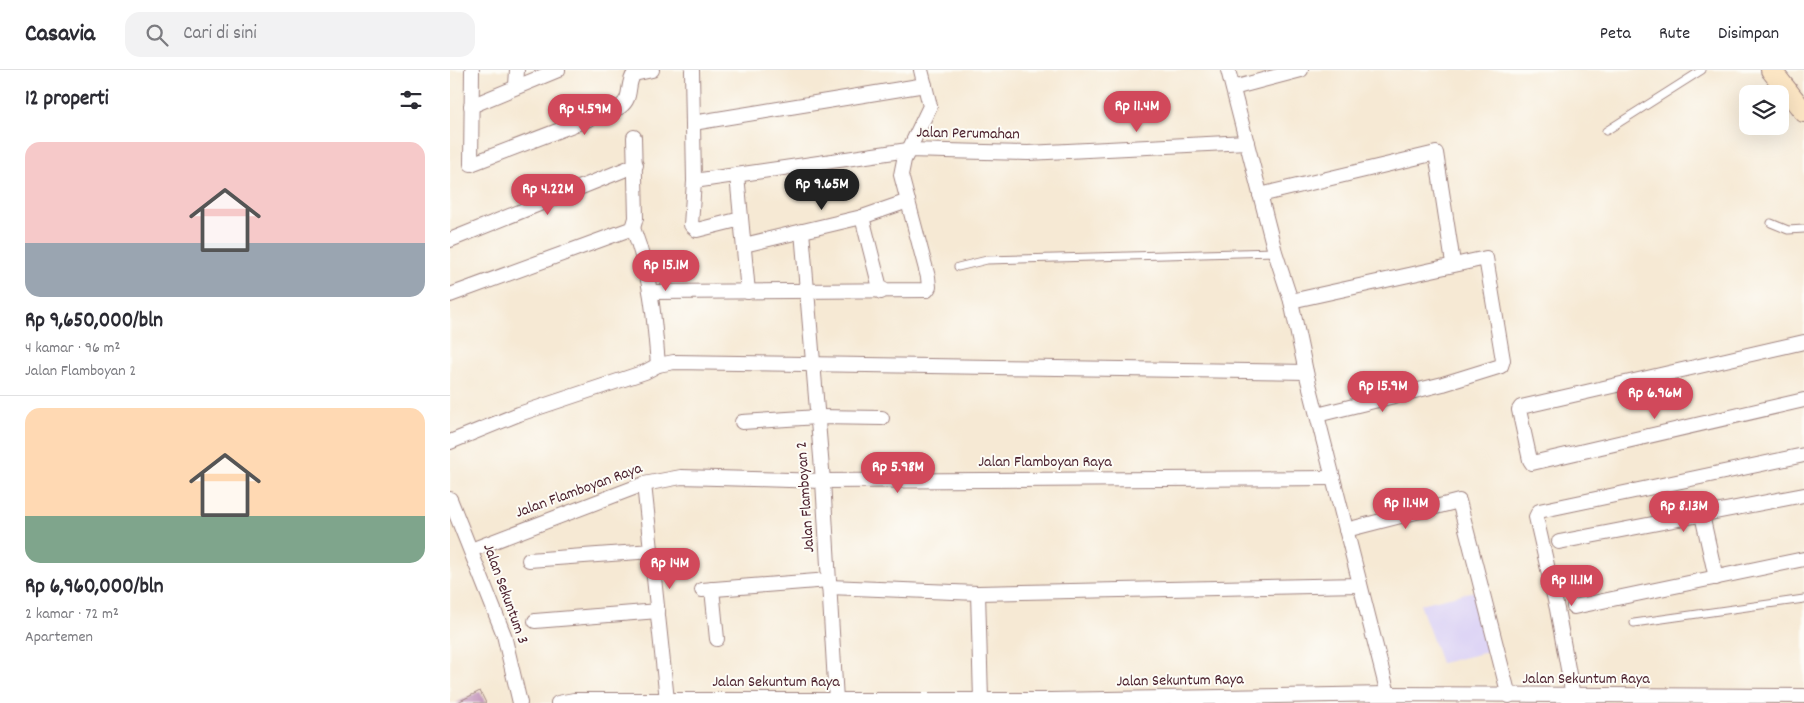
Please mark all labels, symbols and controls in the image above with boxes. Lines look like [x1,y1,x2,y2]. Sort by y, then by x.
search box [125,12,475,57]
text: Casavia [25,18,95,52]
icon: search [143,21,171,49]
text: Cari di sini [183,21,257,48]
text: Peta [1600,22,1631,47]
text: Rute [1659,22,1690,47]
text: Disimpan [1718,22,1779,47]
text: 12 properti [25,85,109,115]
map controls [1739,85,1789,135]
button: layers [1739,85,1789,135]
icon: filters [397,86,425,114]
pin: Rp 11.4M [1085,90,1189,133]
pin: Rp 4.59M [533,93,637,136]
text: Rp 11.4M [1115,95,1159,118]
text: Rp 4.59M [559,98,611,121]
street label: Jalan Perumahan [916,122,1020,146]
pin: Rp 9.65M [770,168,874,211]
text: Rp 9.65M [795,173,849,196]
pin: Rp 4.22M [496,174,600,216]
icon: home [180,175,270,265]
text: Rp 4.22M [522,178,574,201]
pin: Rp 15.1M [614,250,718,292]
text: Rp 15.1M [643,254,689,277]
text: Rp 9,650,000/bln [25,307,163,337]
text: 4 kamar · 96 m² [25,337,120,360]
text: Jalan Flamboyan 2 [25,360,136,383]
pin: Rp 15.9M [1331,370,1435,413]
text: Rp 15.9M [1358,375,1408,398]
pin: Rp 6.96M [1603,378,1707,420]
text: Rp 6.96M [1628,382,1682,405]
icon: home [180,440,270,530]
street label: Jalan Flamboyan 2 [791,441,821,553]
street label: Jalan Flamboyan Raya [978,451,1112,474]
pin: Rp 5.98M [846,452,950,494]
text: Rp 5.98M [872,456,924,479]
street label: Jalan Flamboyan Raya [512,457,646,525]
pin: Rp 11.4M [1354,488,1458,530]
pin: Rp 8.13M [1632,490,1736,533]
text: Rp 11.4M [1384,492,1428,515]
text: Rp 8.13M [1660,495,1708,518]
street label: Jalan Sekuntum 3 [476,541,534,647]
pin: Rp 14M [629,548,711,590]
text: Rp 14M [651,552,689,575]
pin: Rp 11.1M [1520,564,1624,607]
text: Rp 11.1M [1551,569,1593,592]
text: Rp 6,960,000/bln [25,573,163,603]
text: 2 kamar · 72 m² [25,603,119,626]
text: Apartemen [25,626,93,649]
street label: Jalan Sekuntum Raya [1116,668,1244,694]
street label: Jalan Sekuntum Raya [1522,668,1650,691]
street label: Jalan Sekuntum Raya [712,671,840,694]

